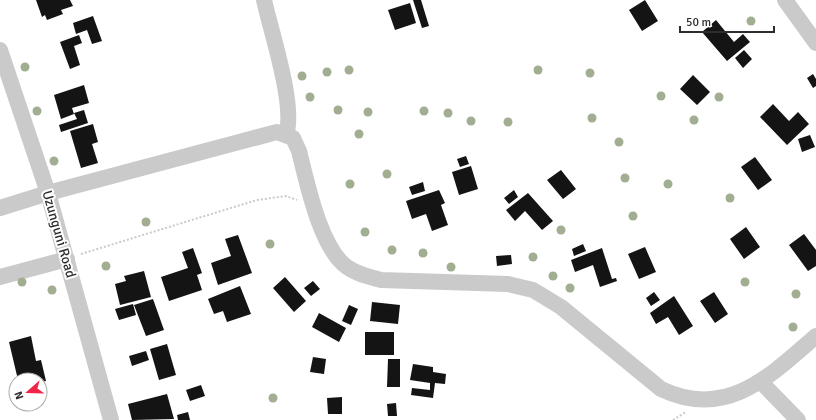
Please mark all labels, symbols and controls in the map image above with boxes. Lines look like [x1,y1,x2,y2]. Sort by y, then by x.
scale bar [680,8,774,34]
text: 50 m [686,15,711,30]
street label: Uzunguni Road [38,188,80,280]
north arrow [8,372,48,412]
text: N [12,389,26,401]

